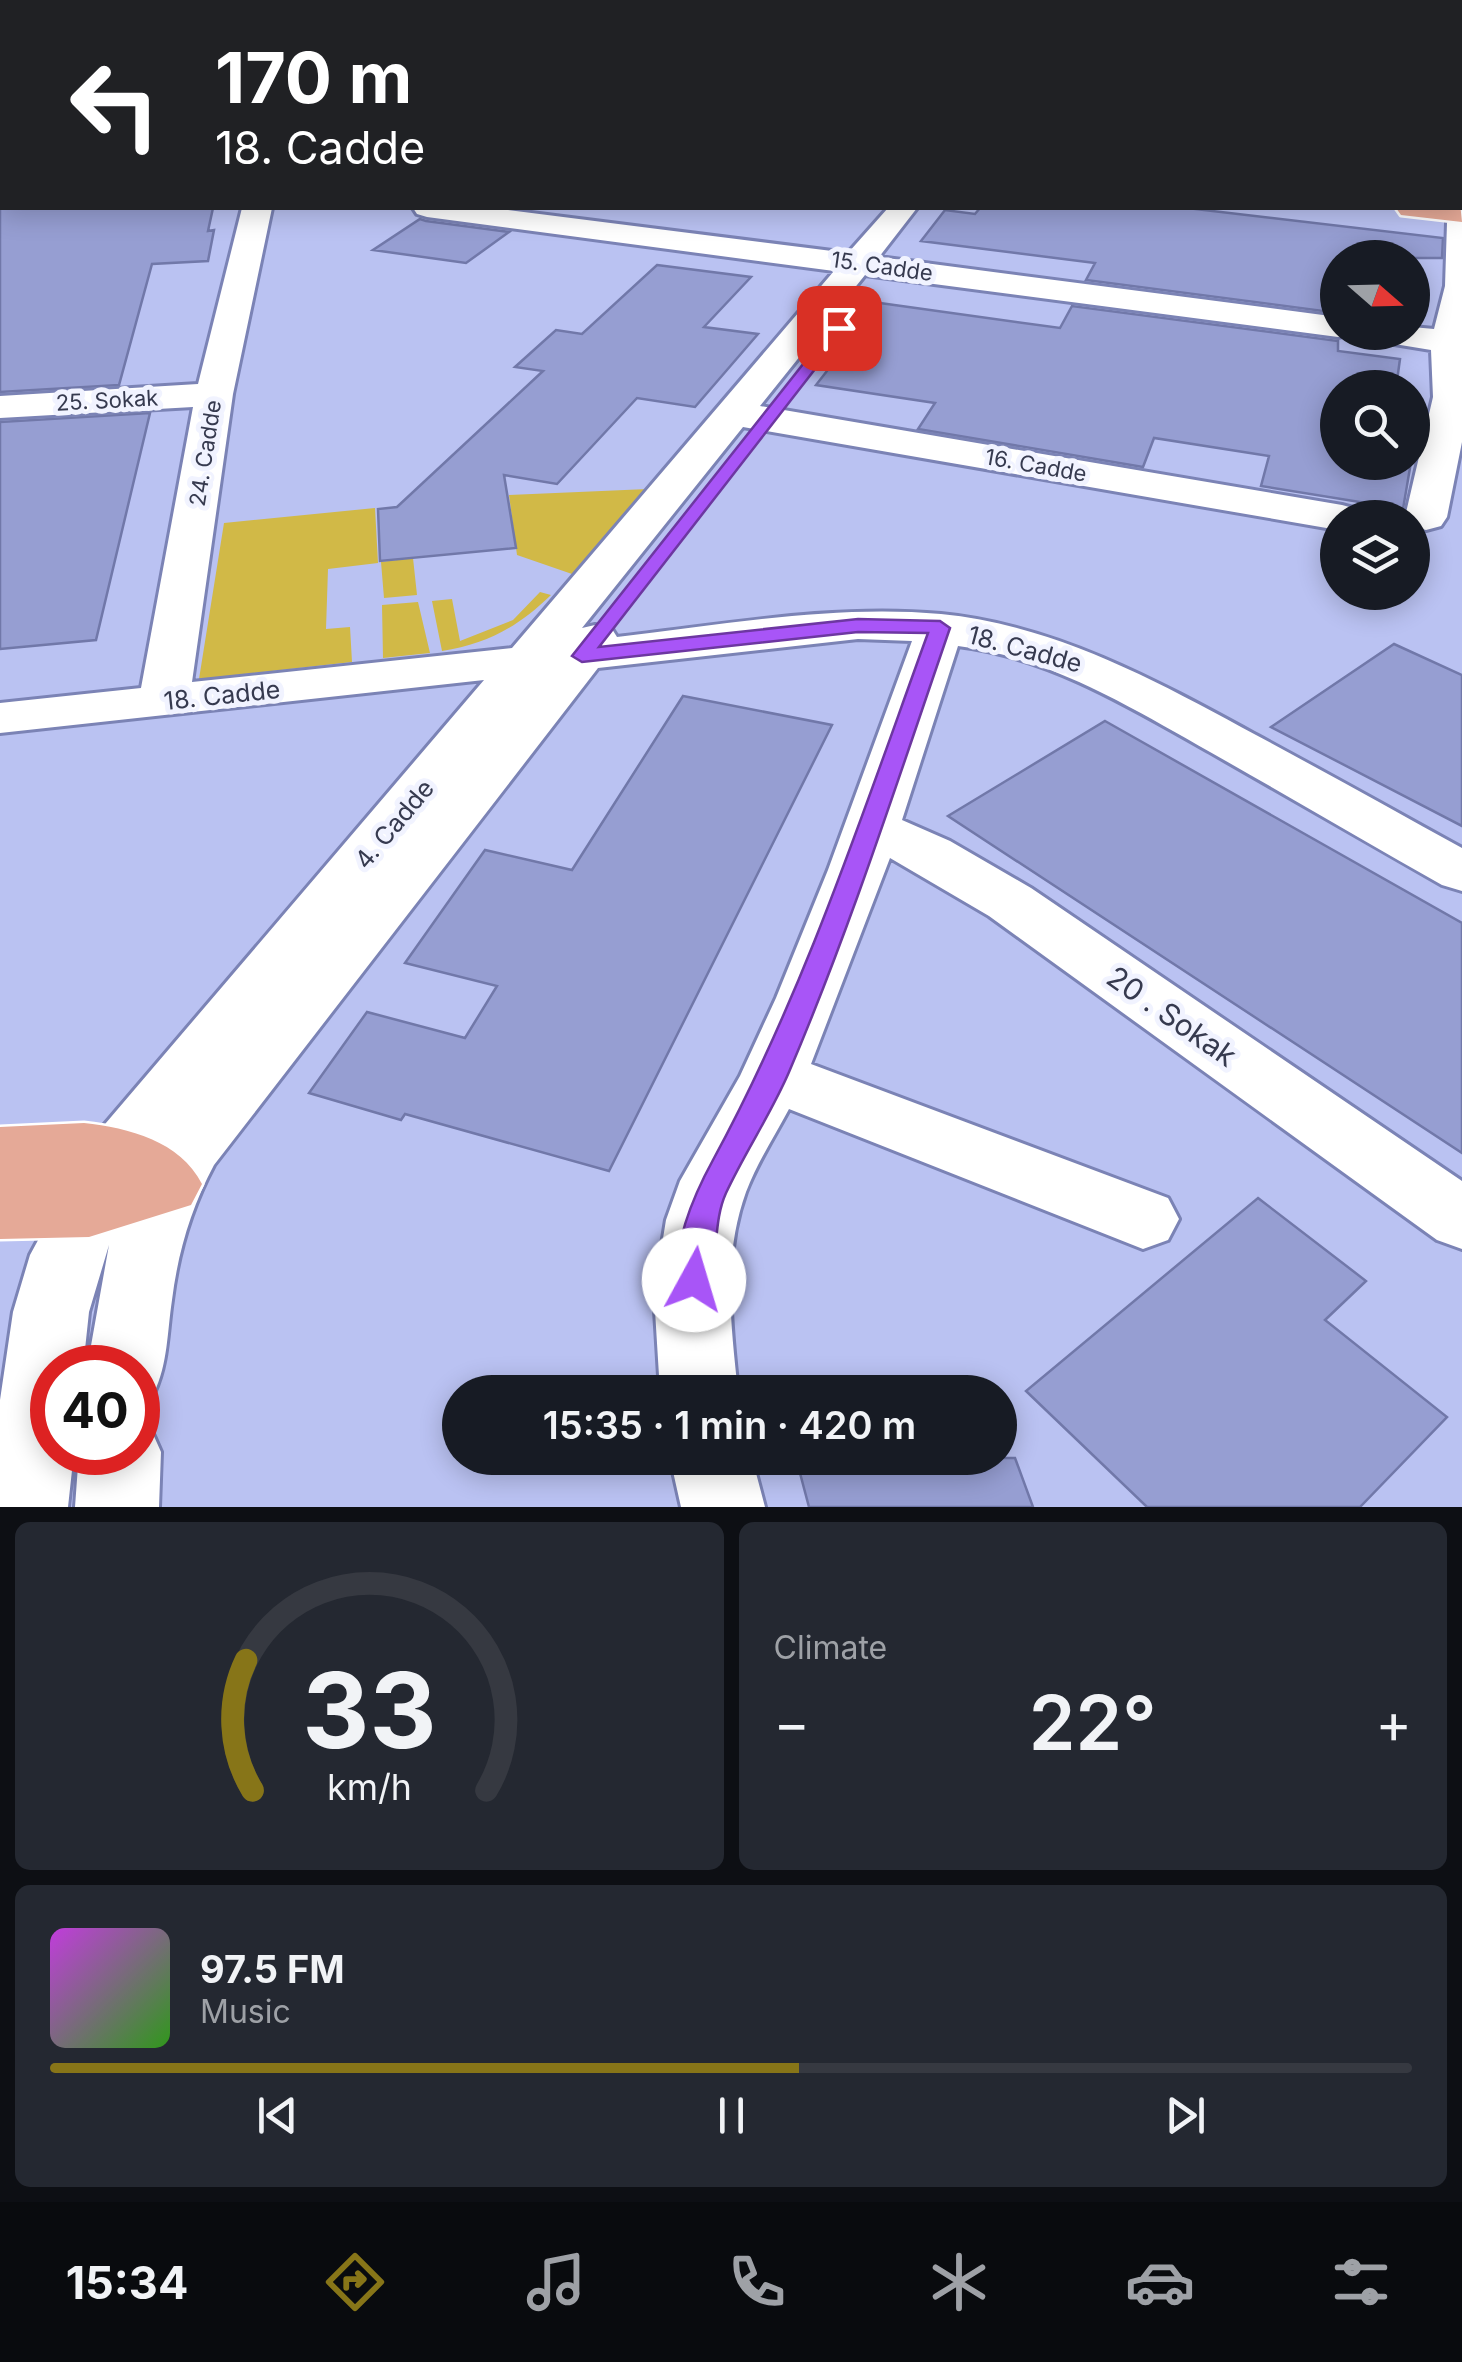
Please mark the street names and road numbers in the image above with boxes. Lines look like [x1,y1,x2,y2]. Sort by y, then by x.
street label: 15. Cadde [829,246,935,286]
street label: 25. Sokak [55,384,159,416]
street label: 24. Cadde [184,398,226,508]
street label: 16. Cadde [983,443,1089,487]
street label: 18. Cadde [965,619,1085,679]
street label: 18. Cadde [162,674,282,716]
street label: 4. Cadde [348,773,440,875]
street label: 20 . Sokak [1100,958,1244,1074]

